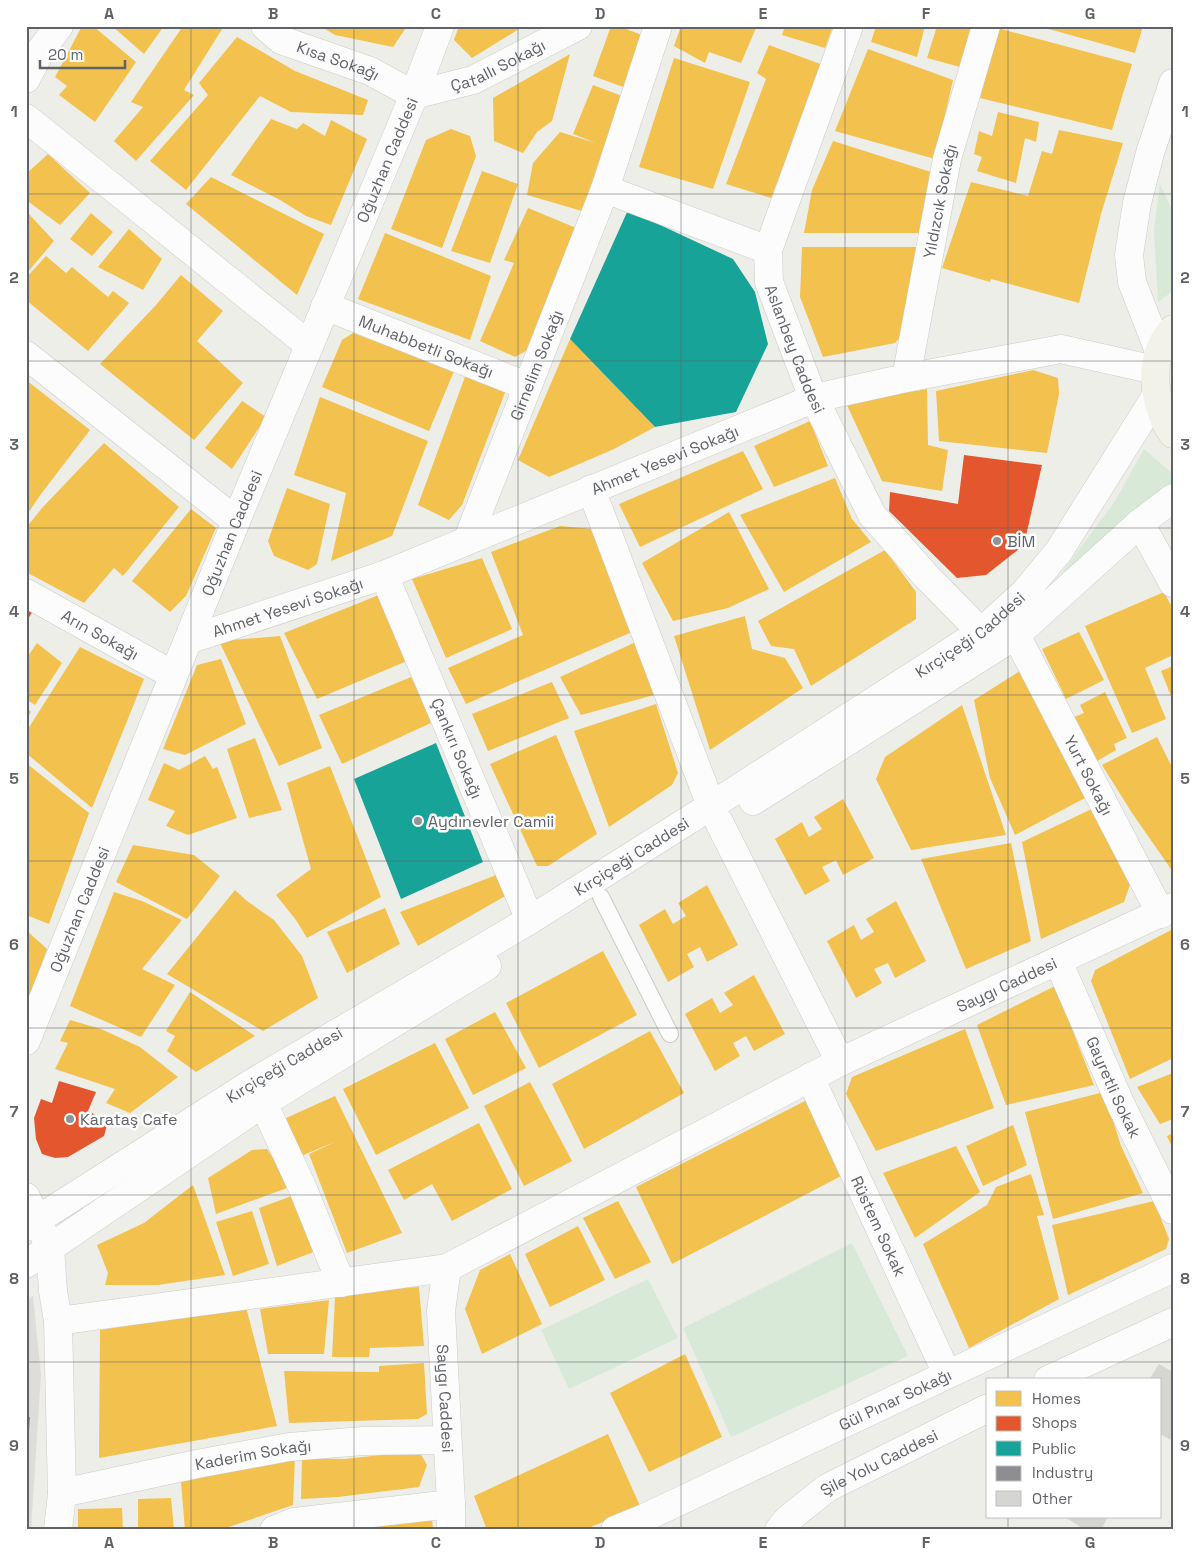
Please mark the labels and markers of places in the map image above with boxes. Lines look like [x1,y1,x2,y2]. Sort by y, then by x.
place label: BİM [1007,531,1035,552]
marker: BİM [991,535,1003,547]
place label: Aydınevler Camii [428,811,554,832]
marker: Aydınevler Camii [412,815,424,827]
place label: Karataş Cafe [80,1109,178,1130]
marker: Karataş Cafe [64,1113,76,1125]

